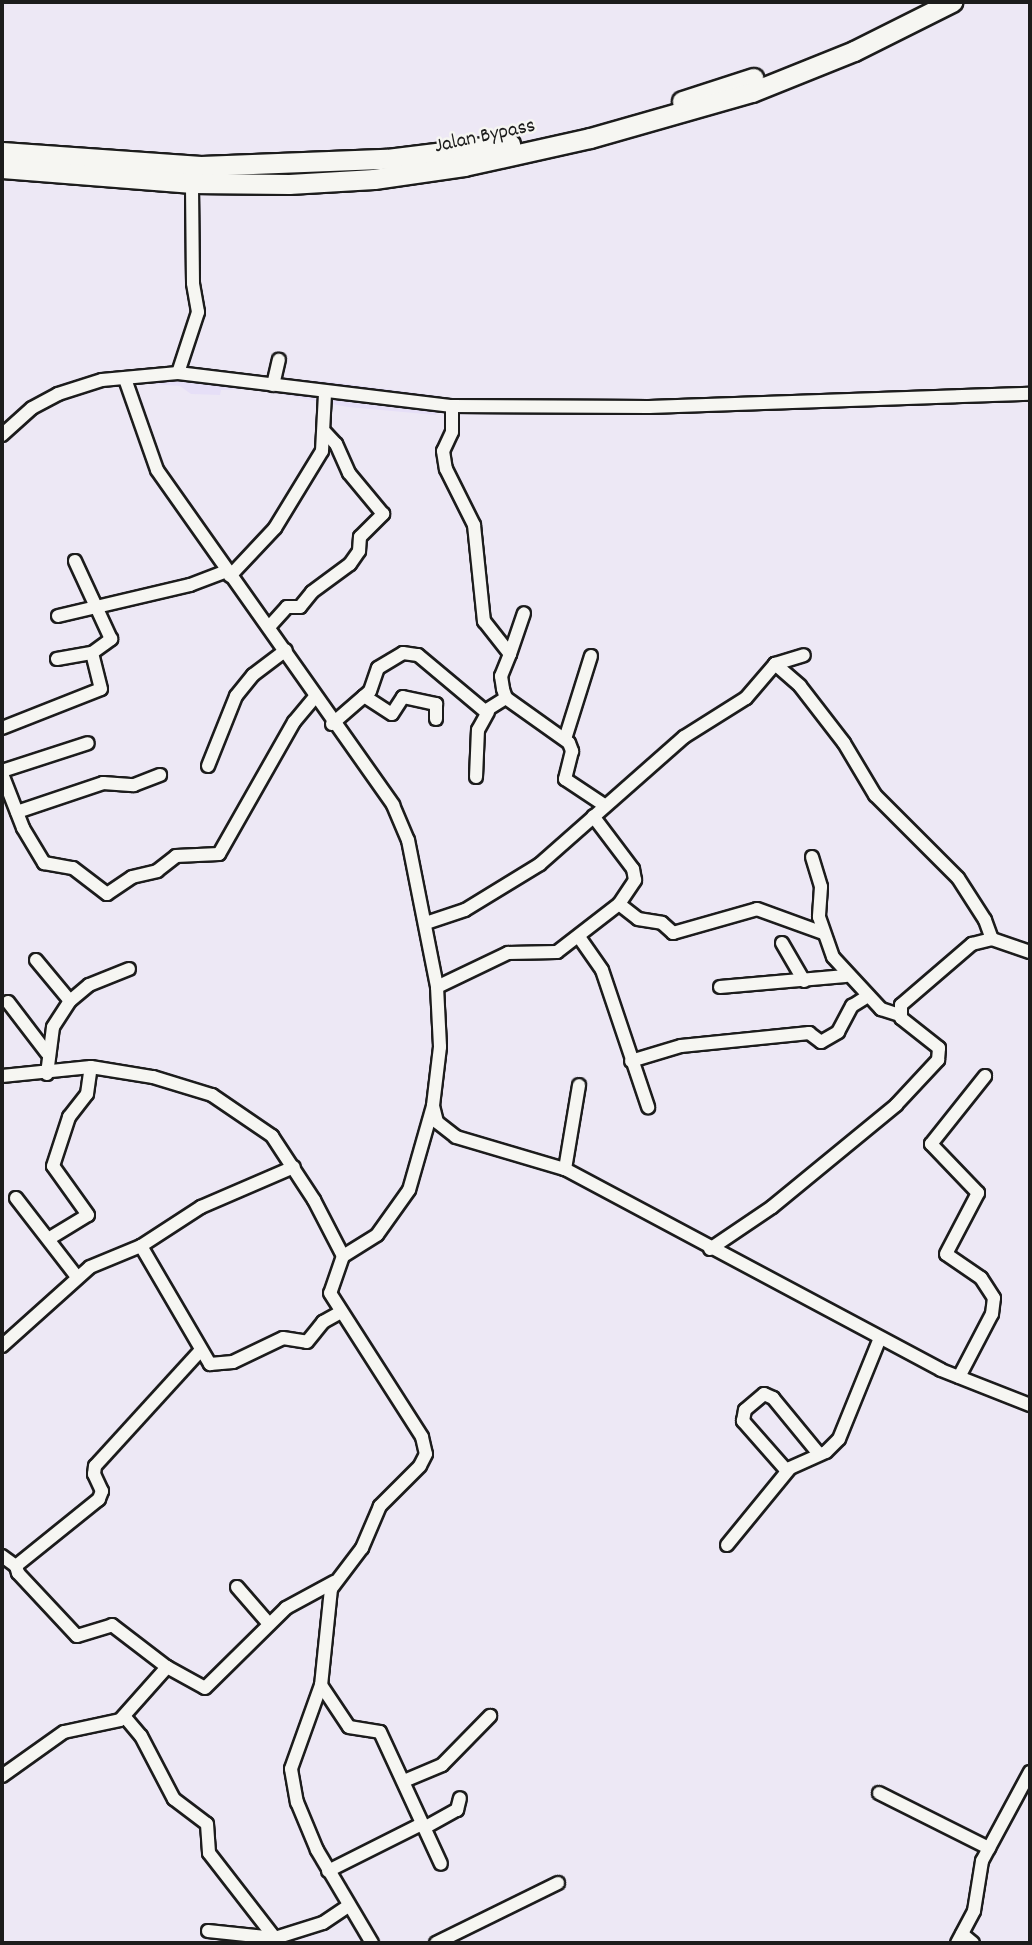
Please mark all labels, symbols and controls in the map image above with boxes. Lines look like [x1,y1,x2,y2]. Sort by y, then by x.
street label: Jalan Bypass [432,114,538,160]

